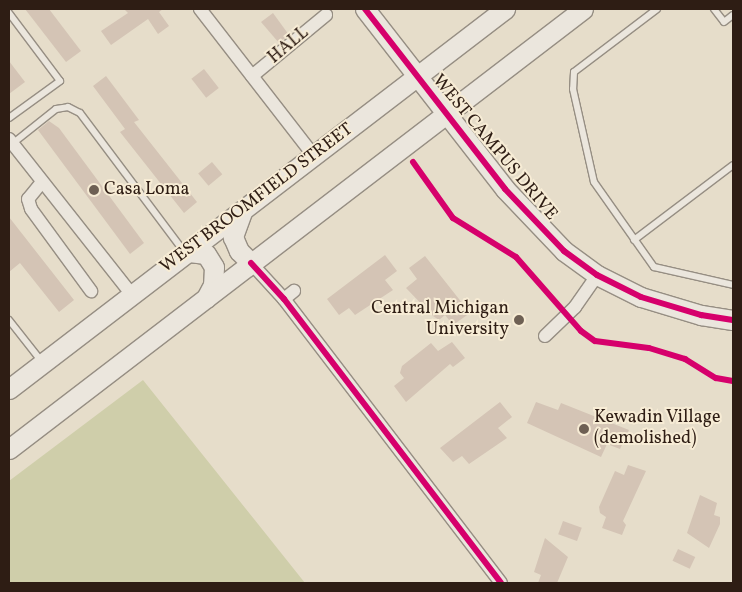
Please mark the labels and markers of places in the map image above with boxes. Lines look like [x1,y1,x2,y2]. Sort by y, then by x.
place label: Casa Loma [104,179,190,201]
marker: Casa Loma [88,184,100,196]
place label: Central Michigan University [371,299,509,342]
marker: Central Michigan University [513,314,525,326]
place label: Kewadin Village (demolished) [594,408,721,450]
marker: Kewadin Village (demolished) [578,423,590,435]

